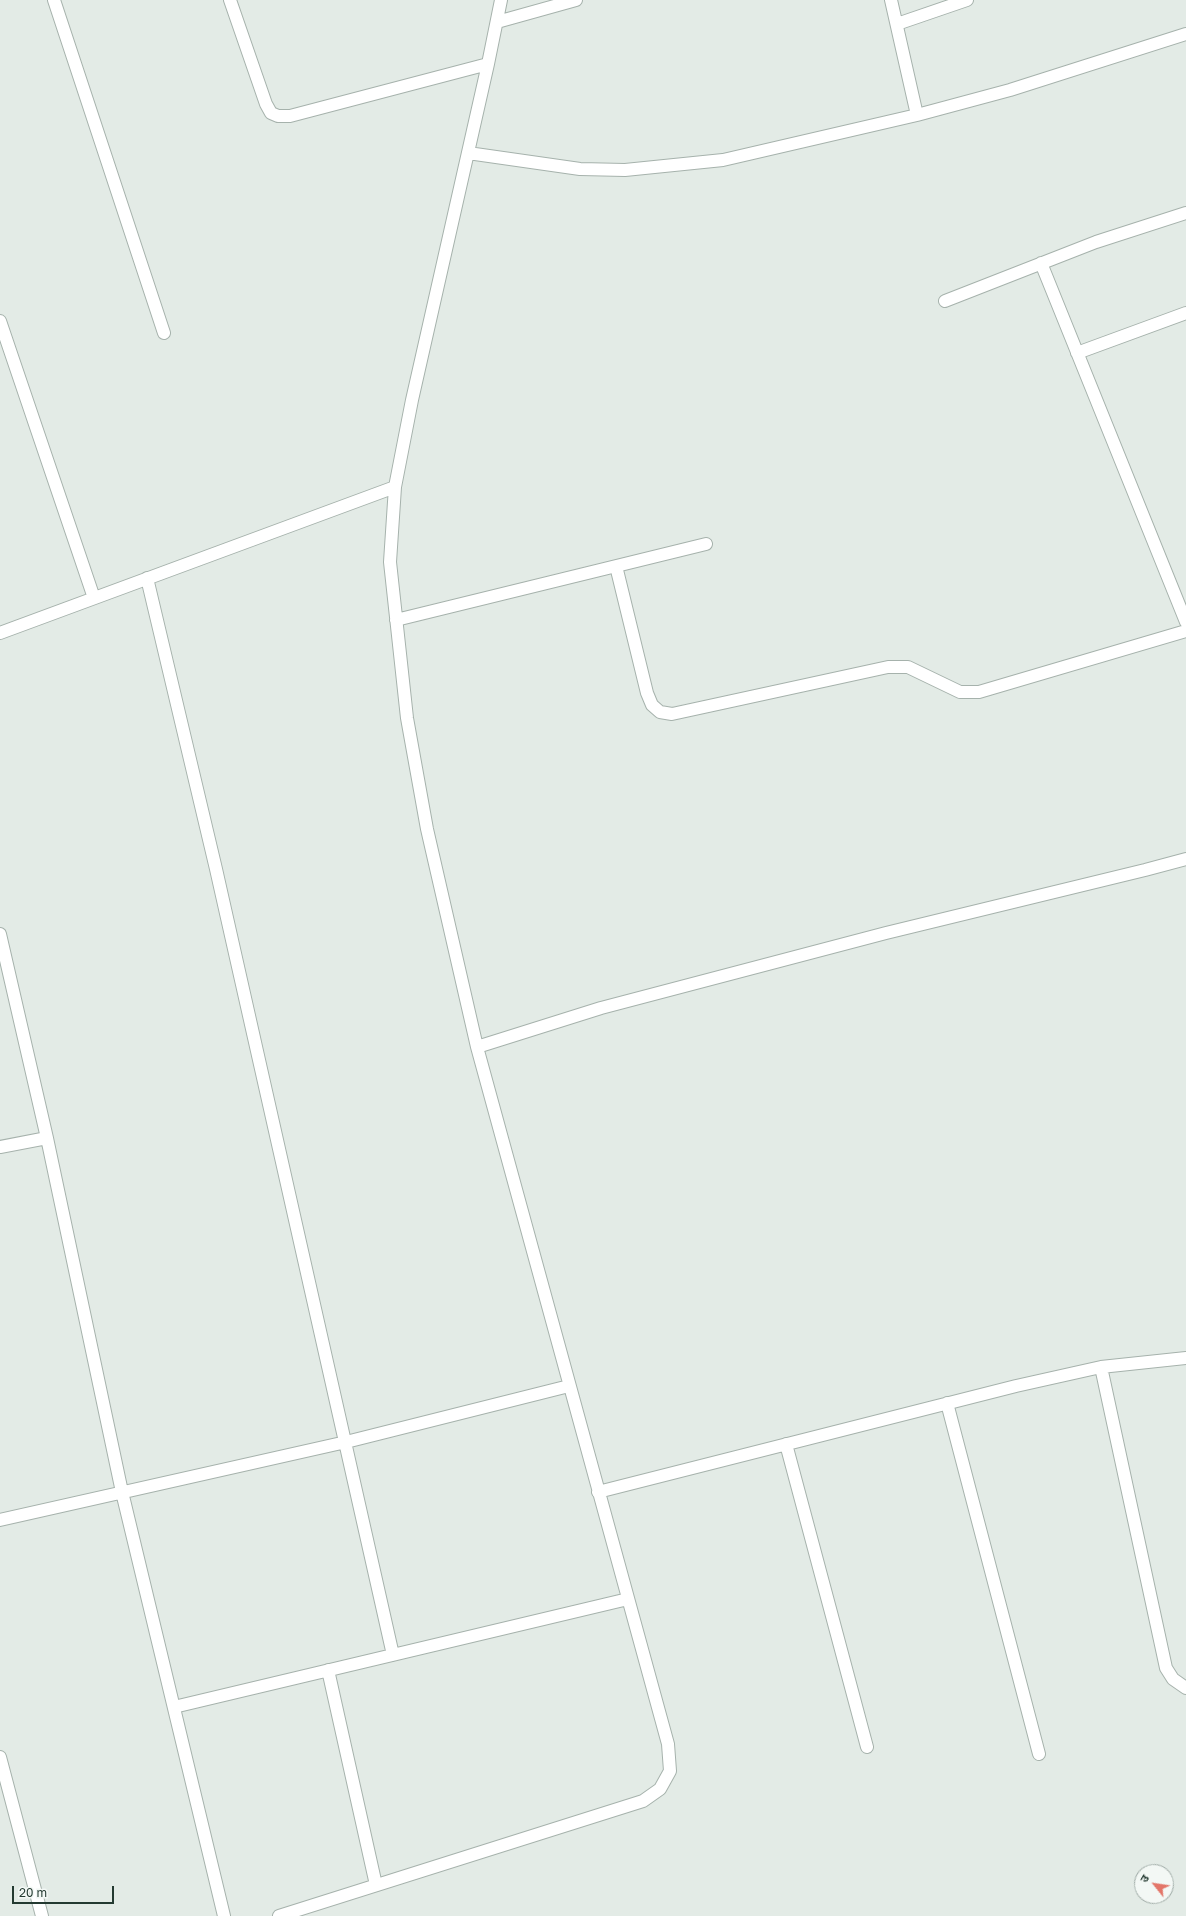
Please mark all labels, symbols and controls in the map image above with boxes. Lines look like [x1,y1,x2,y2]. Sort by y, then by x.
north arrow [1134,1864,1174,1904]
text: उ [1137,1872,1151,1884]
scale bar [14,1878,116,1904]
text: 20 m [19,1885,47,1900]

